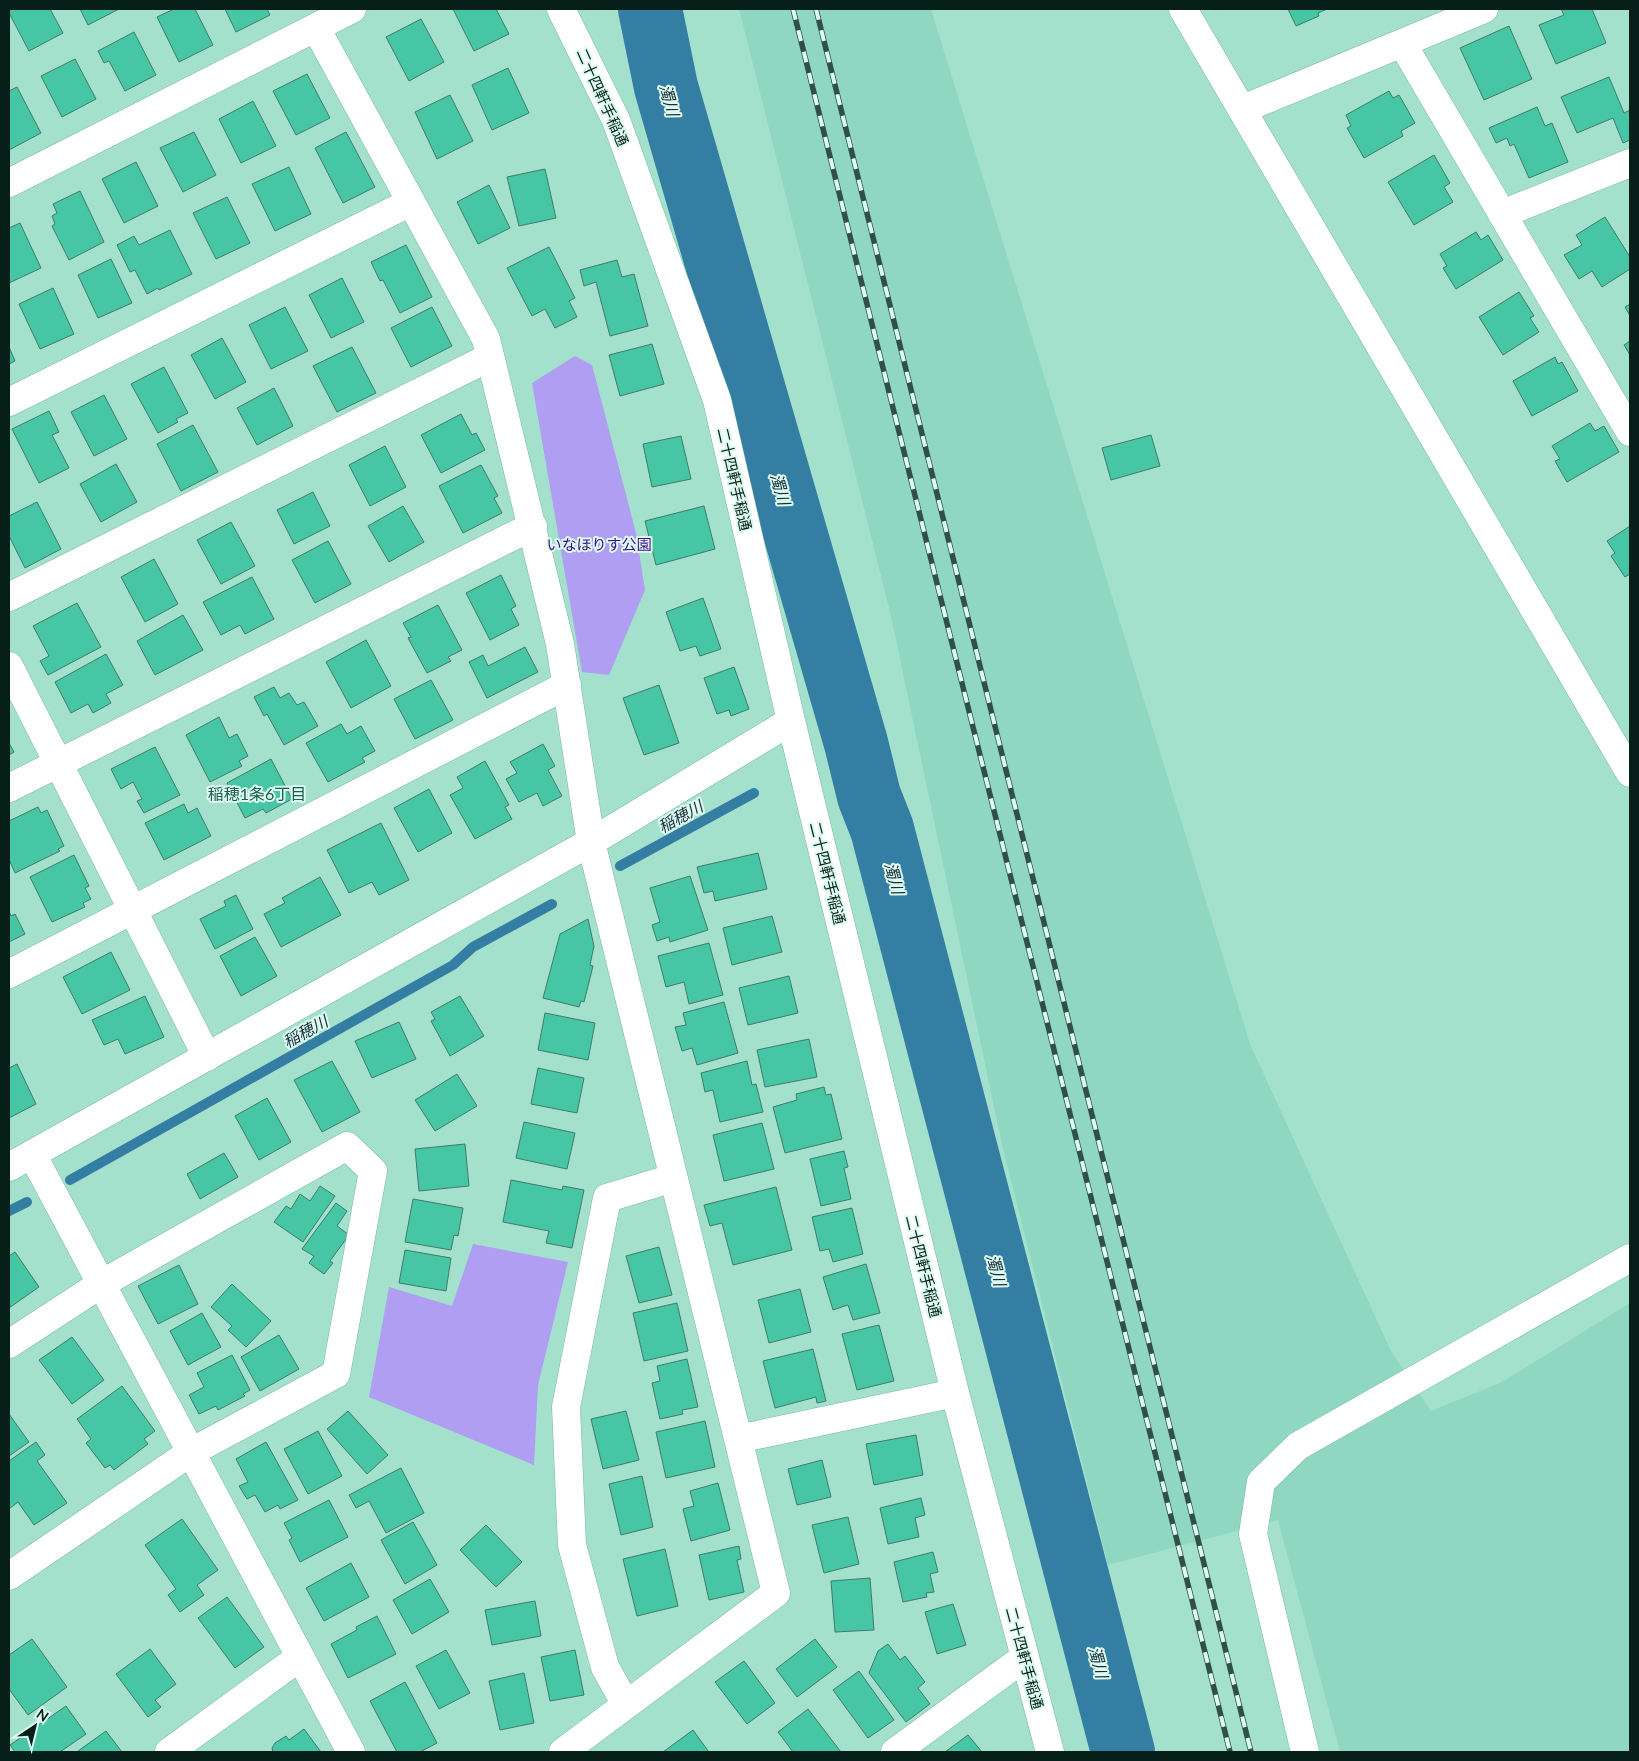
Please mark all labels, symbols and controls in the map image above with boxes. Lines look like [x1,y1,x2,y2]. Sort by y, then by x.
street label: 二十四軒手稲通 [573,45,633,149]
water label: 濁川 [657,82,684,120]
street label: 二十四軒手稲通 [714,426,756,532]
water label: 濁川 [767,471,795,509]
park label: いなほりす公園 [546,535,652,553]
district label: 稲穂1条6丁目 [208,784,306,803]
water label: 稲穂川 [654,795,707,836]
street label: 二十四軒手稲通 [807,820,849,926]
water label: 濁川 [882,860,909,898]
water label: 稲穂川 [279,1010,332,1051]
street label: 二十四軒手稲通 [903,1213,945,1319]
water label: 濁川 [984,1252,1011,1290]
street label: 二十四軒手稲通 [1003,1605,1047,1711]
water label: 濁川 [1086,1644,1113,1682]
north arrow [10,1701,60,1751]
text: N [33,1705,52,1725]

